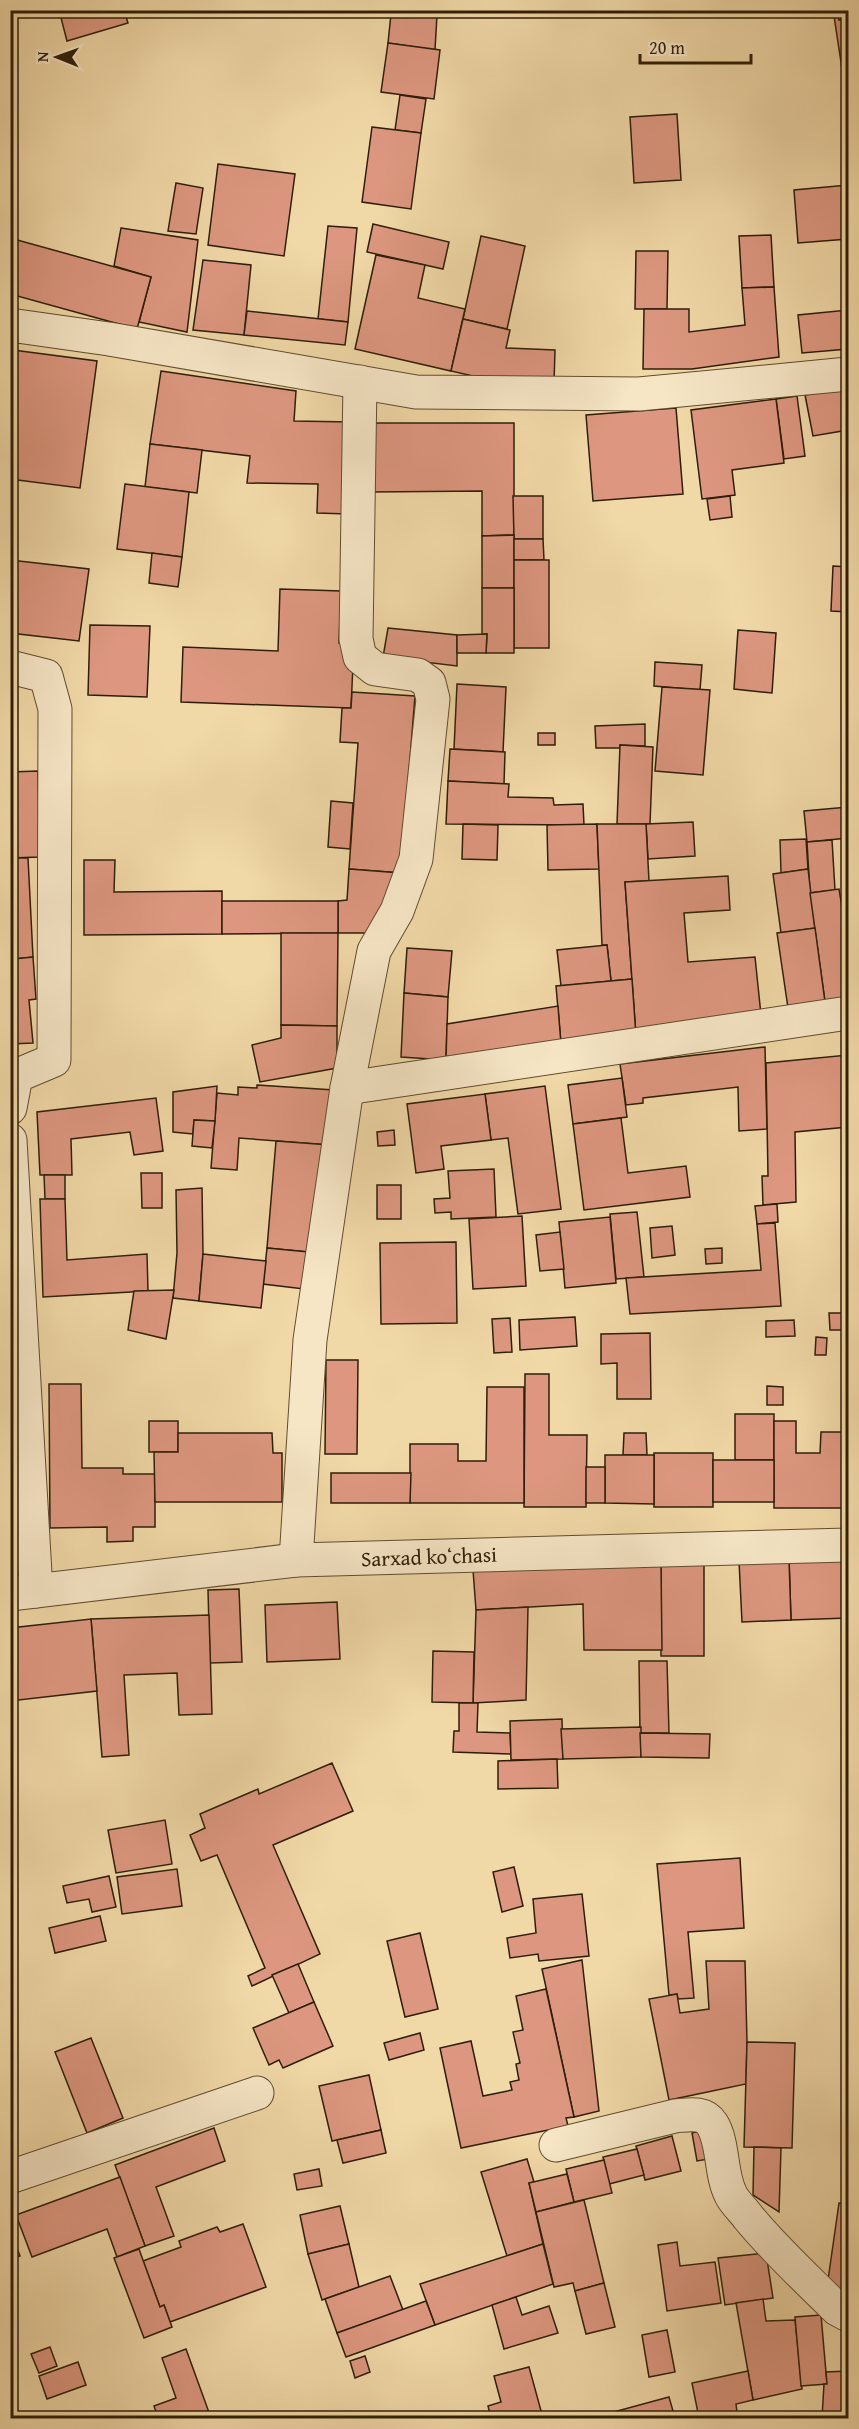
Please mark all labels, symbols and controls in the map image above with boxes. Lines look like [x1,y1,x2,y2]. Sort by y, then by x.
north arrow [27,27,87,87]
scale bar [640,27,751,65]
text: 20 m [649,34,685,61]
text: N [30,51,54,62]
street label: Sarxad koʻchasi [361,1539,498,1574]

